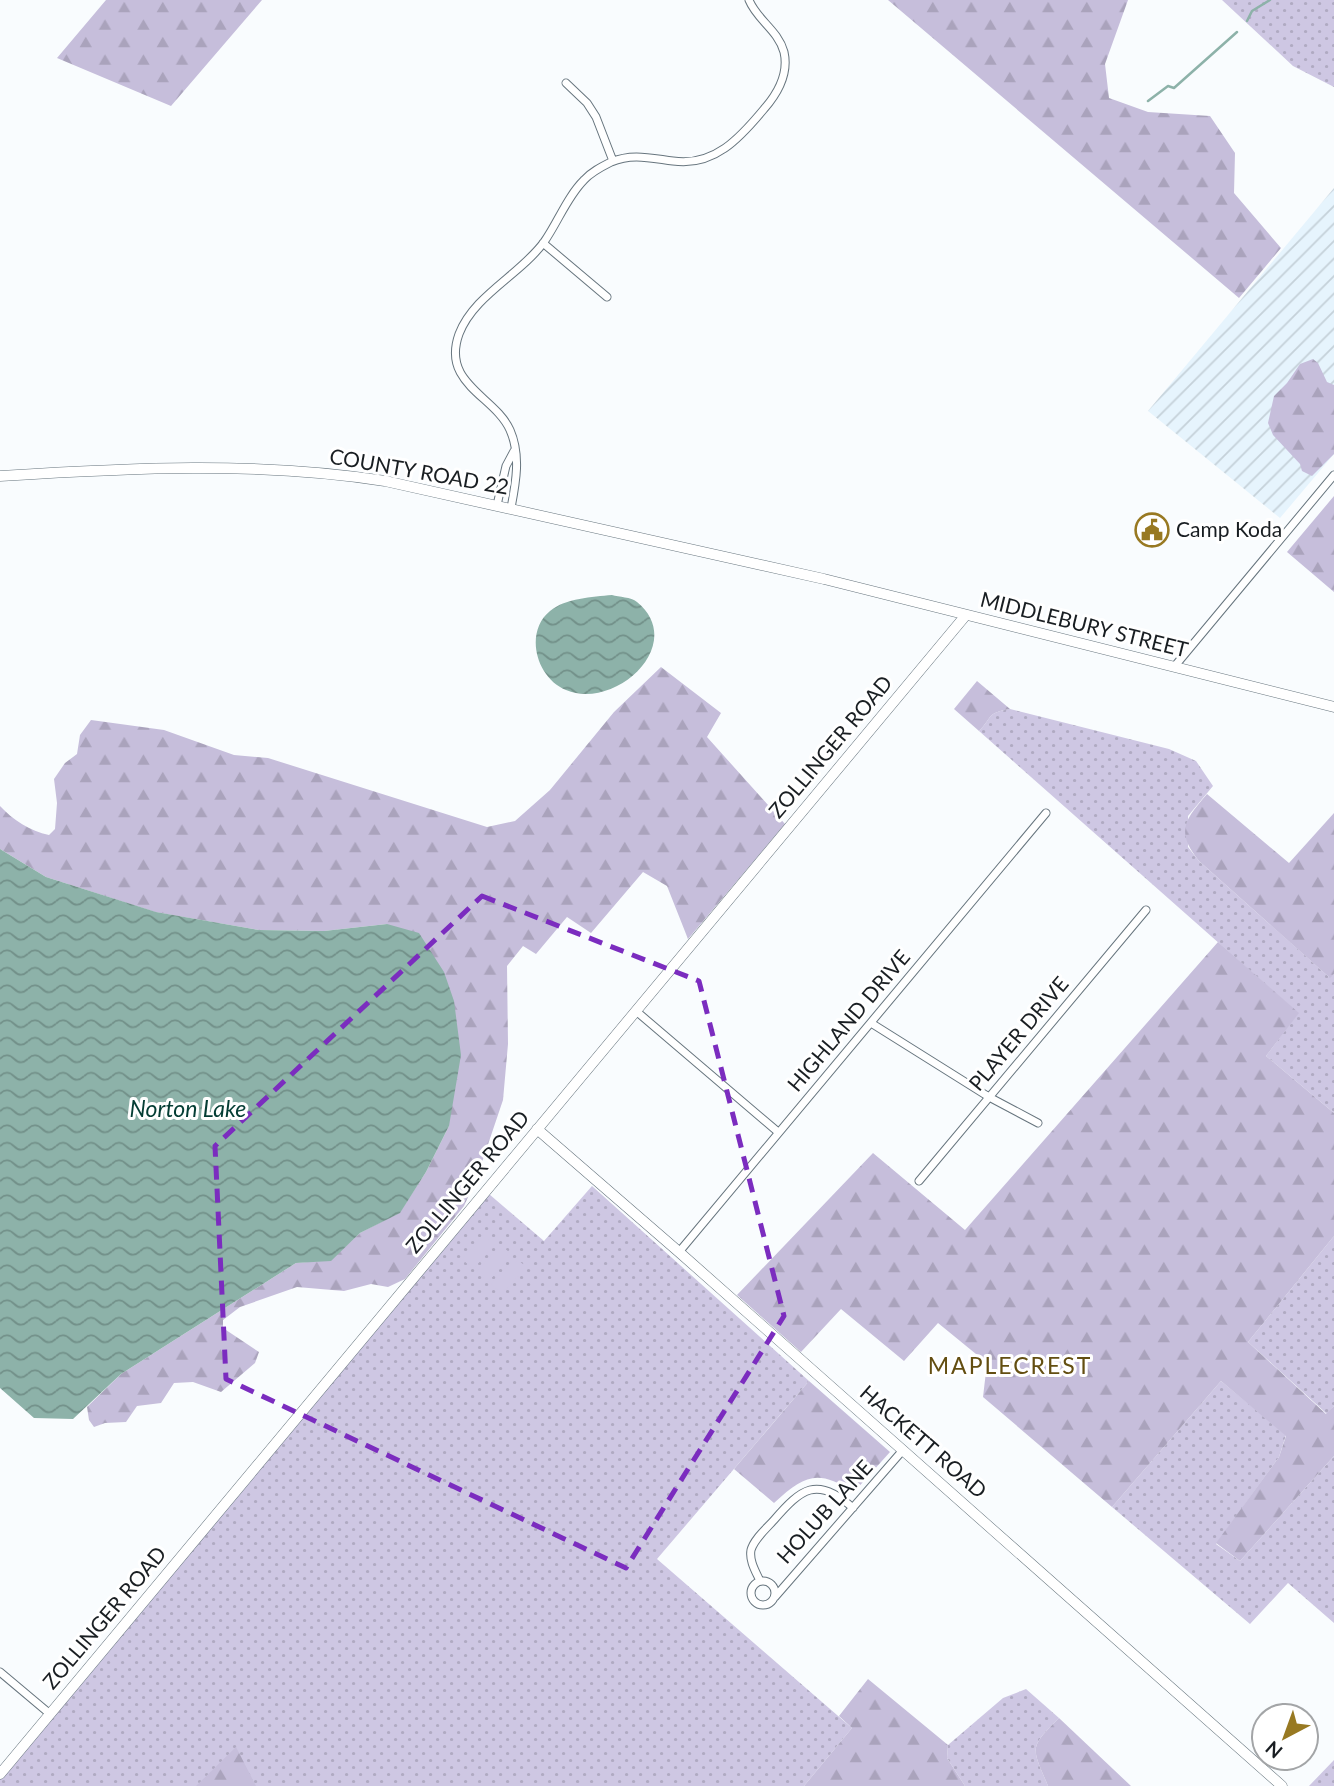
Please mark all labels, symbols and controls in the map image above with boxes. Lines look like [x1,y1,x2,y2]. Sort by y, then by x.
street label: COUNTY ROAD 22 [328,442,511,499]
public building icon: Camp Koda [1133,511,1171,549]
place label: Camp Koda [1176,516,1282,541]
street label: MIDDLEBURY STREET [978,586,1191,662]
street label: ZOLLINGER ROAD [763,670,897,822]
street label: HIGHLAND DRIVE [781,944,914,1096]
street label: PLAYER DRIVE [963,971,1073,1095]
water label: Norton Lake [130,1094,246,1122]
street label: ZOLLINGER ROAD [400,1105,534,1257]
district label: MAPLECREST [928,1351,1092,1379]
street label: HACKETT ROAD [856,1379,992,1502]
street label: HOLUB LANE [771,1454,877,1568]
street label: ZOLLINGER ROAD [37,1541,171,1693]
north arrow [1250,1702,1320,1772]
text: N [1260,1737,1287,1764]

